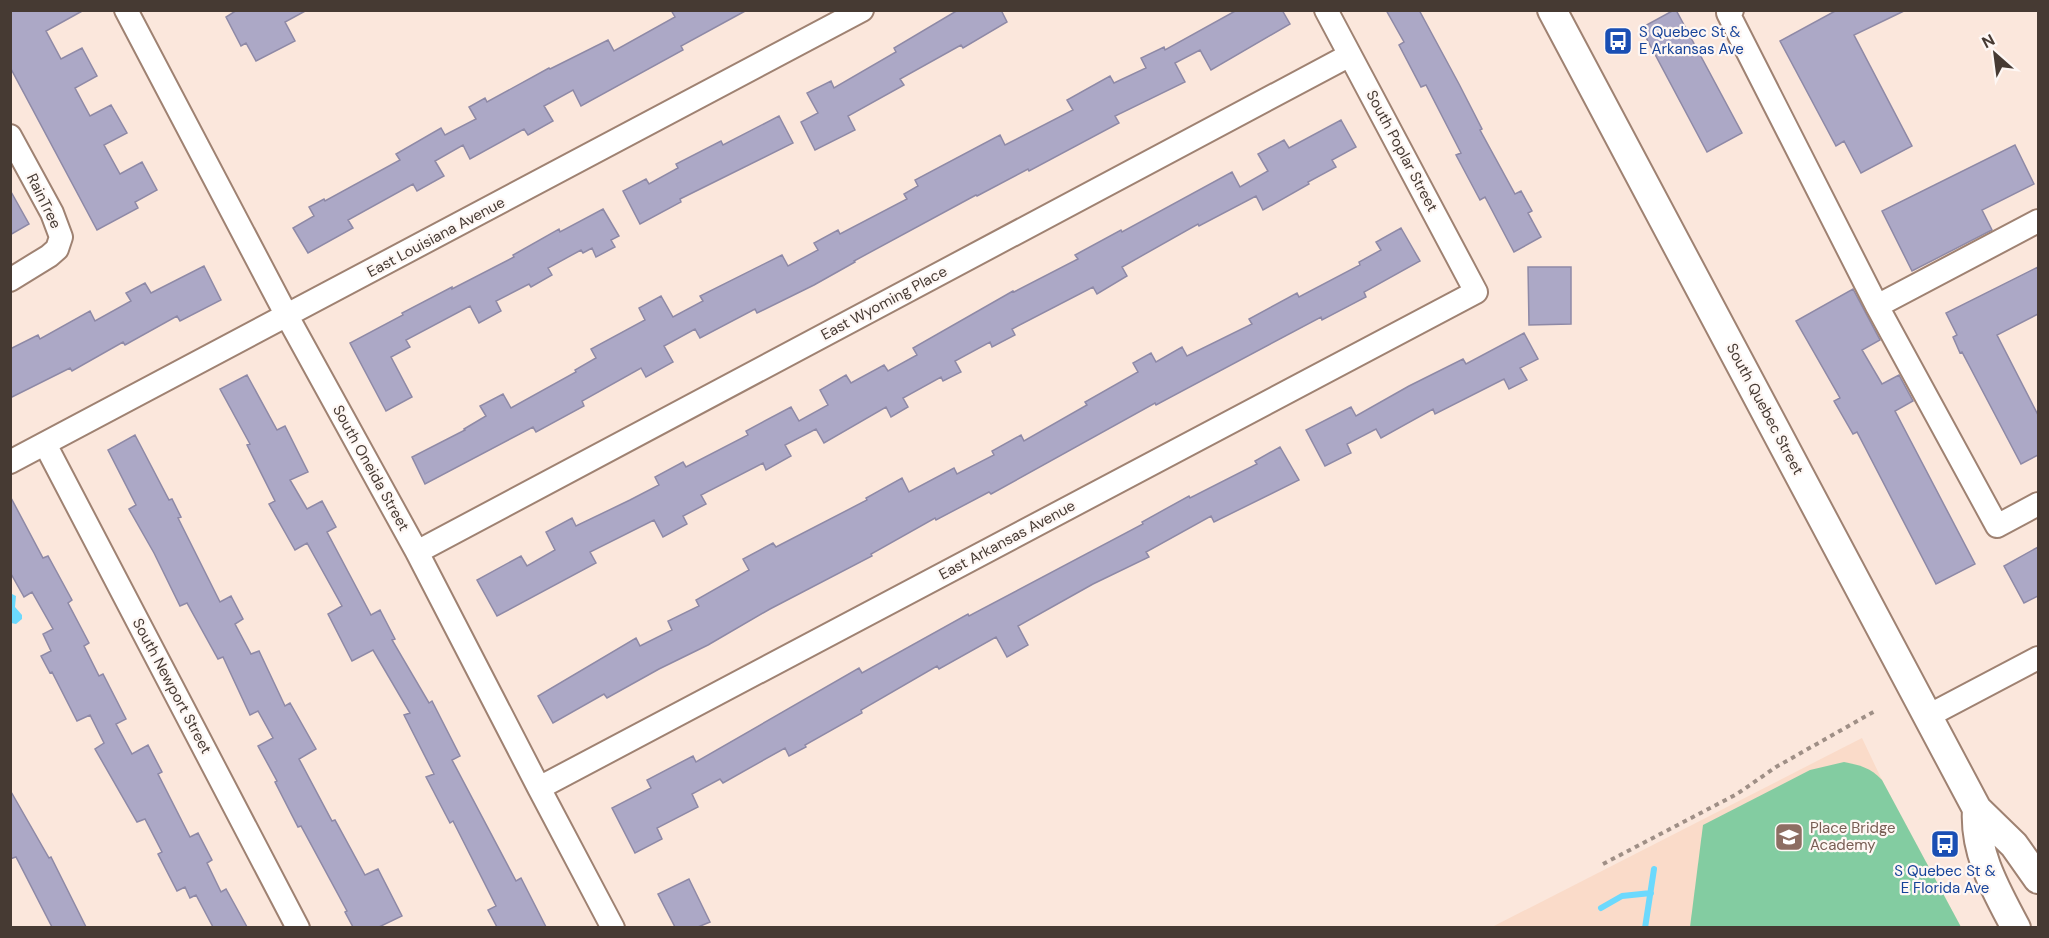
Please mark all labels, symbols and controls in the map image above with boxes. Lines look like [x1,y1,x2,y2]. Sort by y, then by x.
place label: S Quebec St & E Arkansas Ave [1639,22,1744,59]
north arrow [1965,24,2025,84]
bus stop icon: S Quebec St & E Arkansas Ave [1602,25,1634,57]
text: N [1978,29,1998,53]
street label: South Poplar Street [1362,87,1443,215]
street label: RainTree [22,170,66,232]
street label: East Louisiana Avenue [364,192,508,282]
street label: East Wyoming Place [817,261,951,345]
street label: South Quebec Street [1722,340,1808,478]
street label: South Oneida Street [328,401,414,535]
street label: East Arkansas Avenue [935,496,1079,584]
street label: South Newport Street [128,615,216,757]
place label: Place Bridge Academy [1810,818,1896,855]
school or university icon: Place Bridge Academy [1773,821,1805,853]
bus stop icon: S Quebec St & E Florida Ave [1929,828,1961,860]
place label: S Quebec St & E Florida Ave [1894,861,1996,898]

